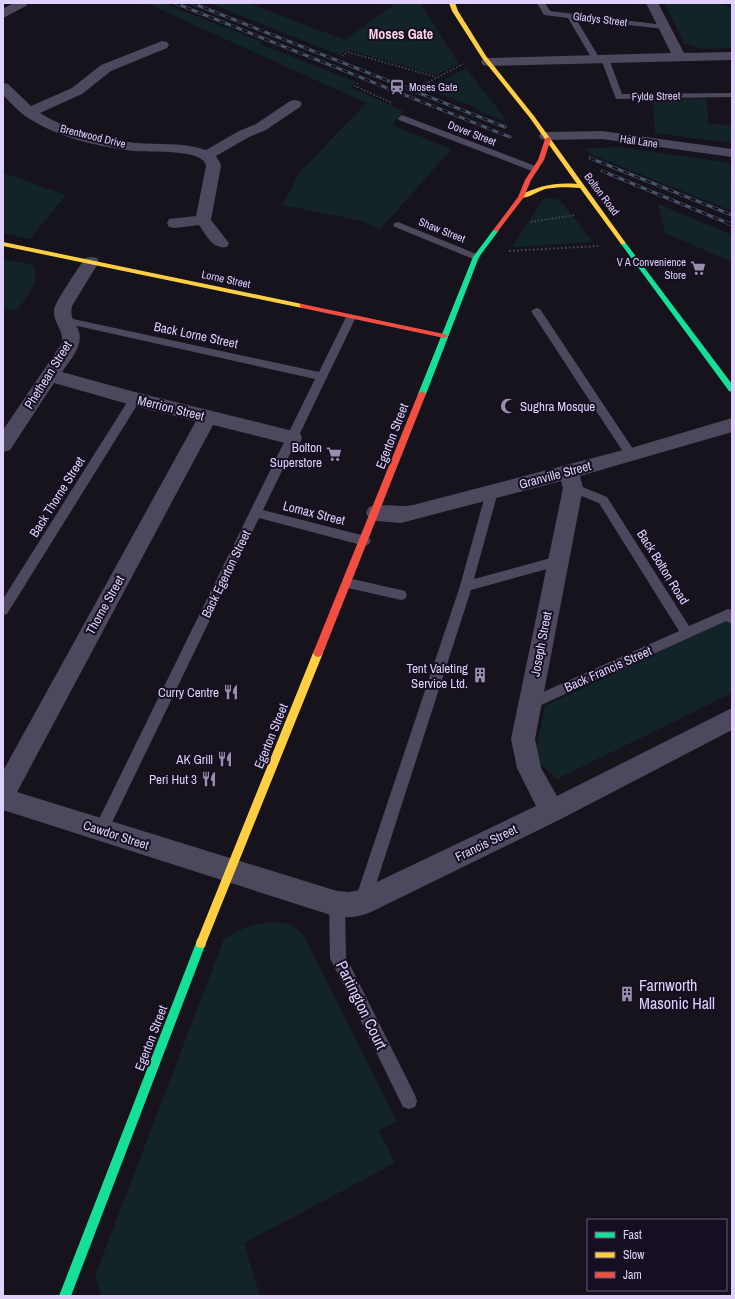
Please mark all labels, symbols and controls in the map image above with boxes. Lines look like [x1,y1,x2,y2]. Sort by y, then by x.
street label: Gladys Street [572,9,628,29]
district label: Moses Gate [369,25,433,43]
station icon: Moses Gate [388,78,406,96]
place label: Moses Gate [409,80,458,94]
street label: Fylde Street [632,89,681,103]
street label: Dover Street [446,117,499,149]
street label: Brentwood Drive [59,121,127,151]
street label: Hall Lane [619,131,659,151]
street label: Bolton Road [581,170,623,218]
street label: Shaw Street [417,214,468,246]
place label: V A Convenience Store [617,255,686,282]
supermarket icon: V A Convenience Store [689,259,707,277]
street label: Lorne Street [200,267,252,291]
street label: Back Lorne Street [152,318,240,352]
street label: Phethean Street [20,338,76,412]
street label: Merrion Street [136,392,206,424]
mosque icon: Sughra Mosque [499,397,517,415]
place label: Sughra Mosque [520,398,595,415]
street label: Egerton Street [372,401,412,471]
place label: Bolton Superstore [270,439,322,471]
supermarket icon: Bolton Superstore [325,445,343,463]
street label: Back Thorne Street [26,454,89,540]
street label: Granville Street [517,457,593,493]
street label: Lomax Street [281,497,347,529]
street label: Back Bolton Road [633,526,693,608]
street label: Back Egerton Street [197,527,255,621]
street label: Thorne Street [82,572,128,638]
street label: Joseph Street [526,610,556,678]
street label: Back Francis Street [562,642,654,696]
place label: Tent Valeting Service Ltd. [407,660,468,692]
building icon: Tent Valeting Service Ltd. [471,666,489,684]
restaurant icon: Curry Centre [222,683,240,701]
place label: Curry Centre [158,684,219,701]
street label: Egerton Street [250,701,292,771]
restaurant icon: AK Grill [216,750,234,768]
place label: AK Grill [175,751,213,768]
restaurant icon: Peri Hut 3 [200,770,218,788]
place label: Peri Hut 3 [149,771,197,788]
street label: Cawdor Street [81,816,151,854]
street label: Francis Street [452,821,520,865]
street label: Partington Court [331,957,393,1053]
place label: Farnworth Masonic Hall [639,974,715,1014]
building icon: Farnworth Masonic Hall [618,985,636,1003]
street label: Egerton Street [131,1003,171,1073]
legend [587,1219,727,1291]
text: Fast [623,1227,642,1243]
text: Slow [623,1247,645,1263]
text: Jam [623,1267,642,1283]

